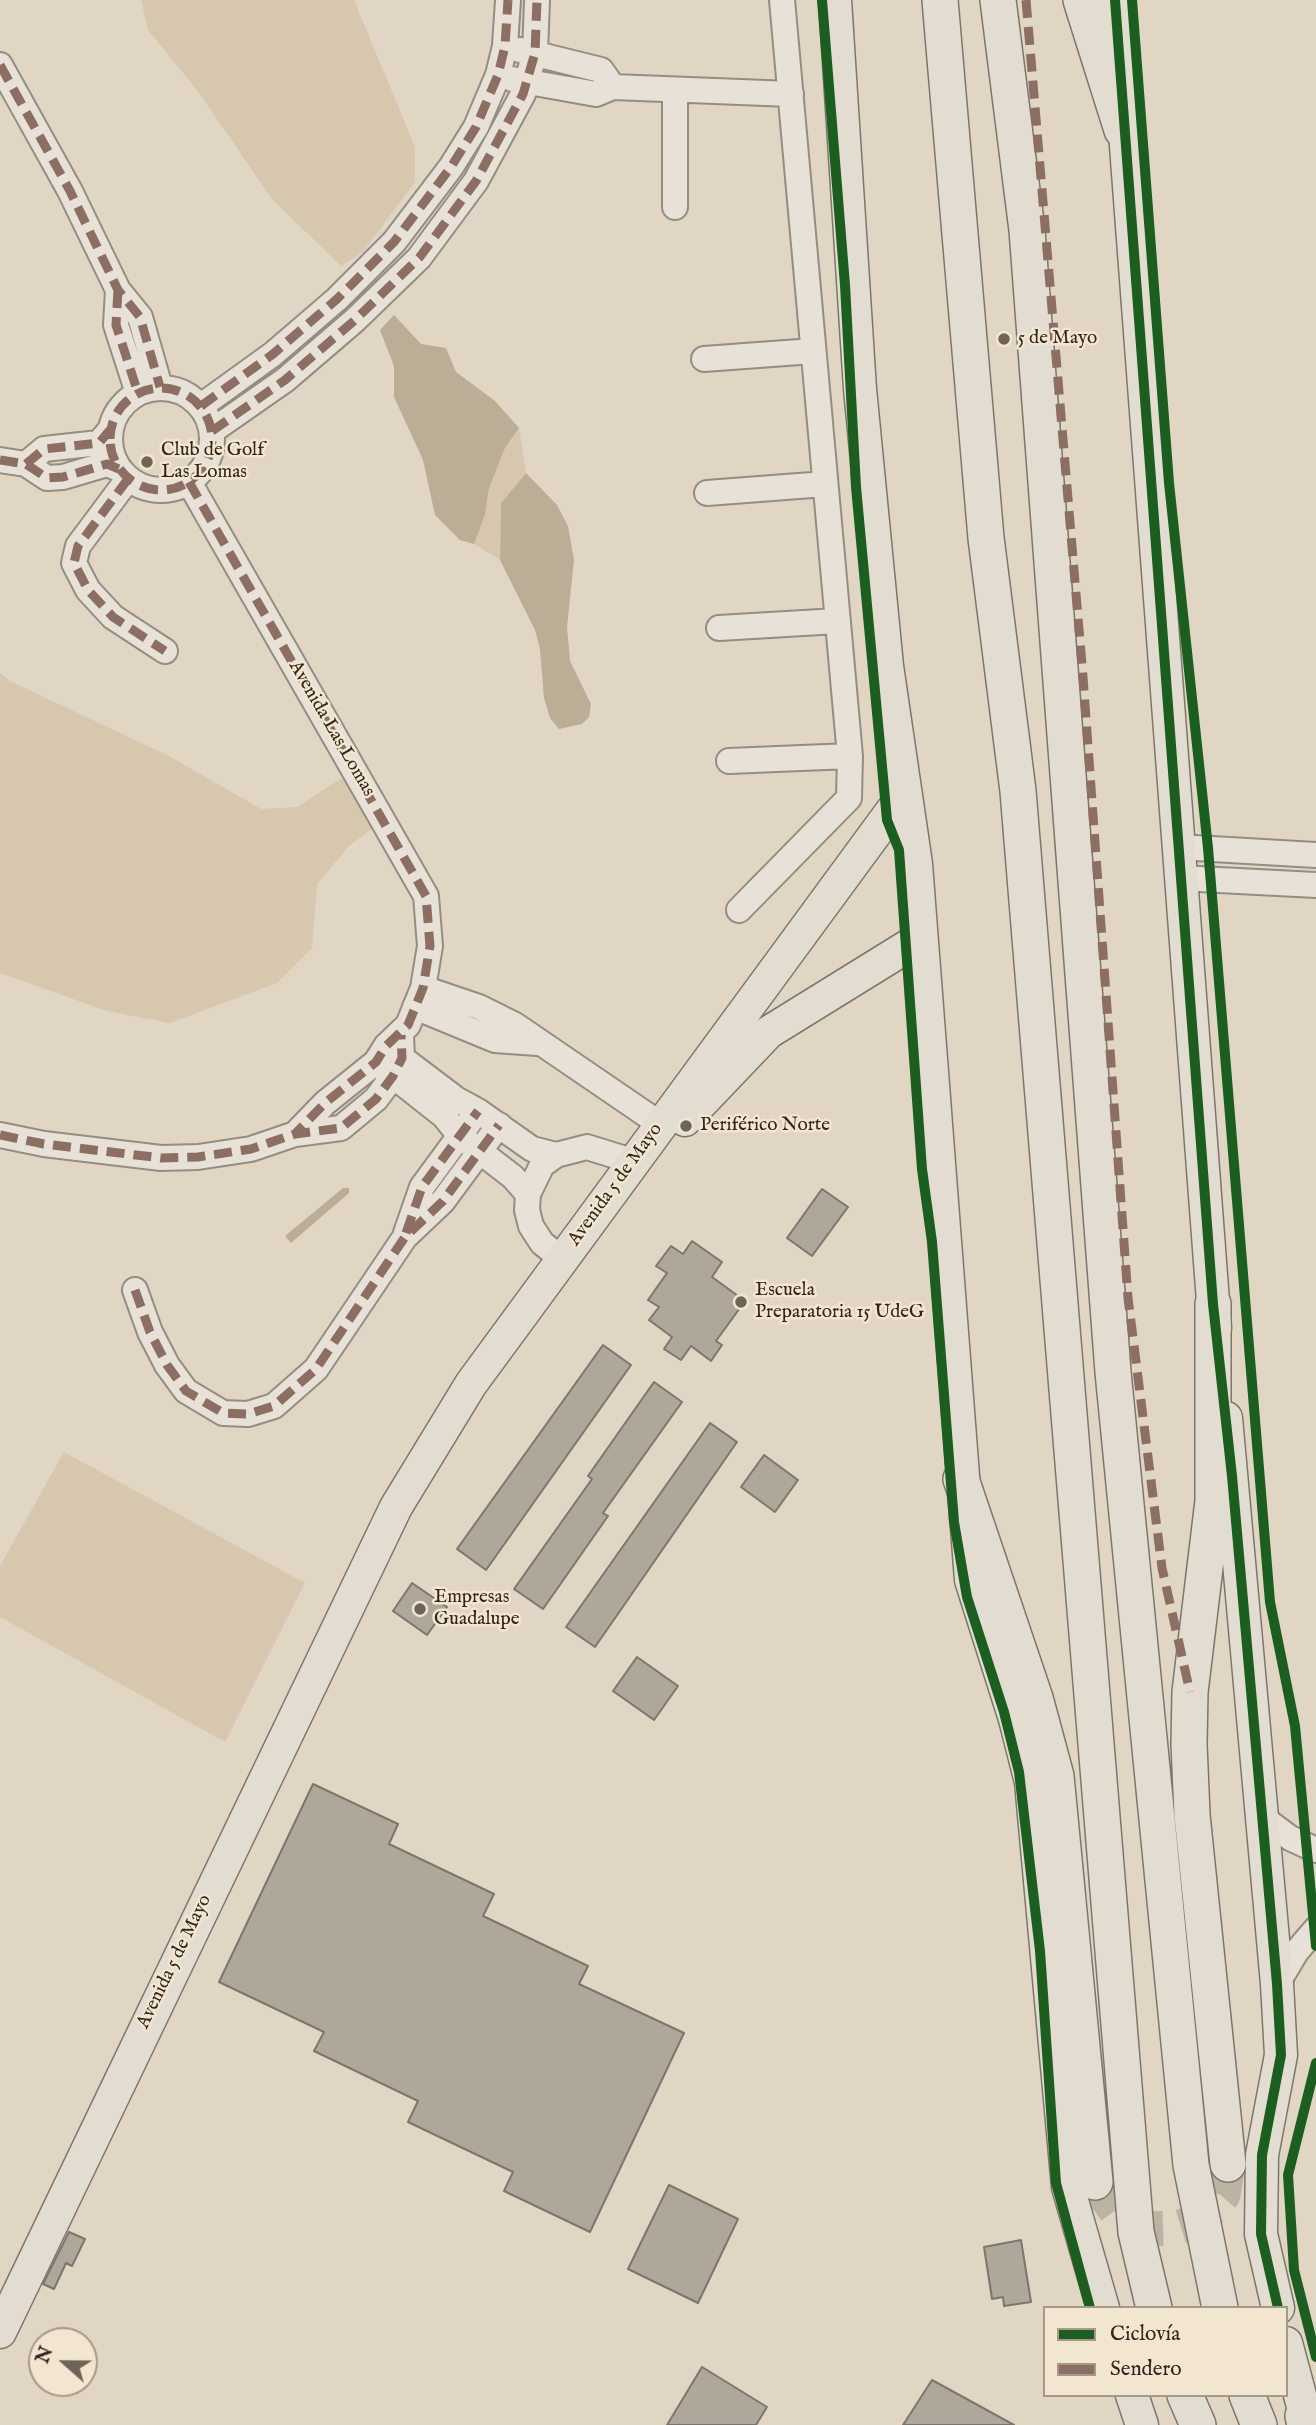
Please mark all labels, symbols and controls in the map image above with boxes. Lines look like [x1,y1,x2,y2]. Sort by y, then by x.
place label: 5 de Mayo [1018,328,1097,350]
marker: 5 de Mayo [996,331,1012,347]
place label: Club de Golf Las Lomas [161,440,264,484]
marker: Club de Golf Las Lomas [139,454,155,470]
street label: Avenida Las Lomas [283,657,379,801]
place label: Periférico Norte [700,1115,830,1137]
marker: Periférico Norte [678,1118,694,1134]
street label: Avenida 5 de Mayo [564,1119,668,1251]
place label: Escuela Preparatoria 15 UdeG [755,1280,924,1324]
marker: Escuela Preparatoria 15 UdeG [733,1294,749,1310]
place label: Empresas Guadalupe [434,1587,519,1631]
marker: Empresas Guadalupe [412,1601,428,1617]
street label: Avenida 5 de Mayo [133,1891,217,2033]
legend [1043,2306,1288,2397]
text: Ciclovía [1110,2321,1180,2348]
north arrow [28,2327,98,2397]
text: N [31,2343,59,2367]
text: Sendero [1110,2356,1181,2383]

